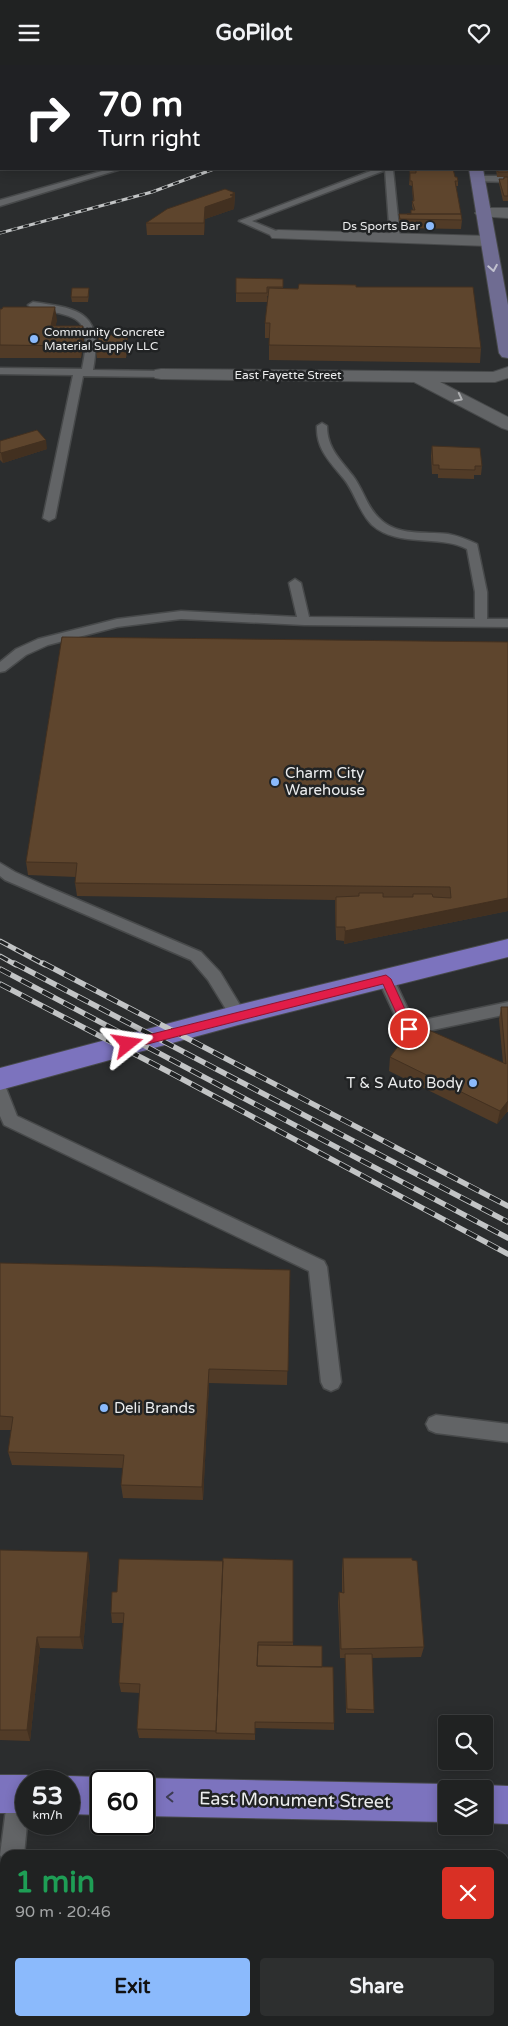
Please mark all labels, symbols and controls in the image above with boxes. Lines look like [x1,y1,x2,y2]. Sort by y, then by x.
icon: menu [15,19,43,47]
icon: heart [465,19,493,47]
text: GoPilot [216,20,292,46]
text: 70 m [98,84,183,126]
icon: right [15,85,80,150]
text: Turn right [98,126,200,152]
place label: Ds Sports Bar [342,219,420,233]
marker: Ds Sports Bar [424,220,436,232]
one-way arrow [488,264,498,273]
place label: Community Concrete Material Supply LLC [44,325,165,353]
marker: Community Concrete Material Supply LLC [28,333,40,345]
street label: East Fayette Street [234,368,342,382]
one-way arrow [454,392,463,402]
place label: Charm City Warehouse [285,764,365,799]
marker: Charm City Warehouse [269,776,281,788]
pin [388,1008,430,1050]
icon: arrive [395,1015,423,1043]
position arrow [101,1017,153,1069]
place label: T & S Auto Body [346,1074,463,1092]
marker: T & S Auto Body [467,1077,479,1089]
place label: Deli Brands [114,1399,195,1417]
marker: Deli Brands [98,1402,110,1414]
map controls [438,1715,493,1835]
button: search [438,1715,493,1770]
speed limit sign: 60 [90,1770,155,1835]
button: layers [438,1780,493,1835]
text: 53 [32,1781,63,1811]
street label: East Monument Street [199,1787,391,1813]
one-way arrow [166,1792,174,1802]
text: km/h [32,1808,63,1822]
text: 1 min [15,1864,95,1901]
button: close [442,1867,494,1919]
text: 90 m · 20:46 [15,1902,111,1922]
button: Exit [15,1958,250,2016]
button: Share [260,1958,494,2016]

